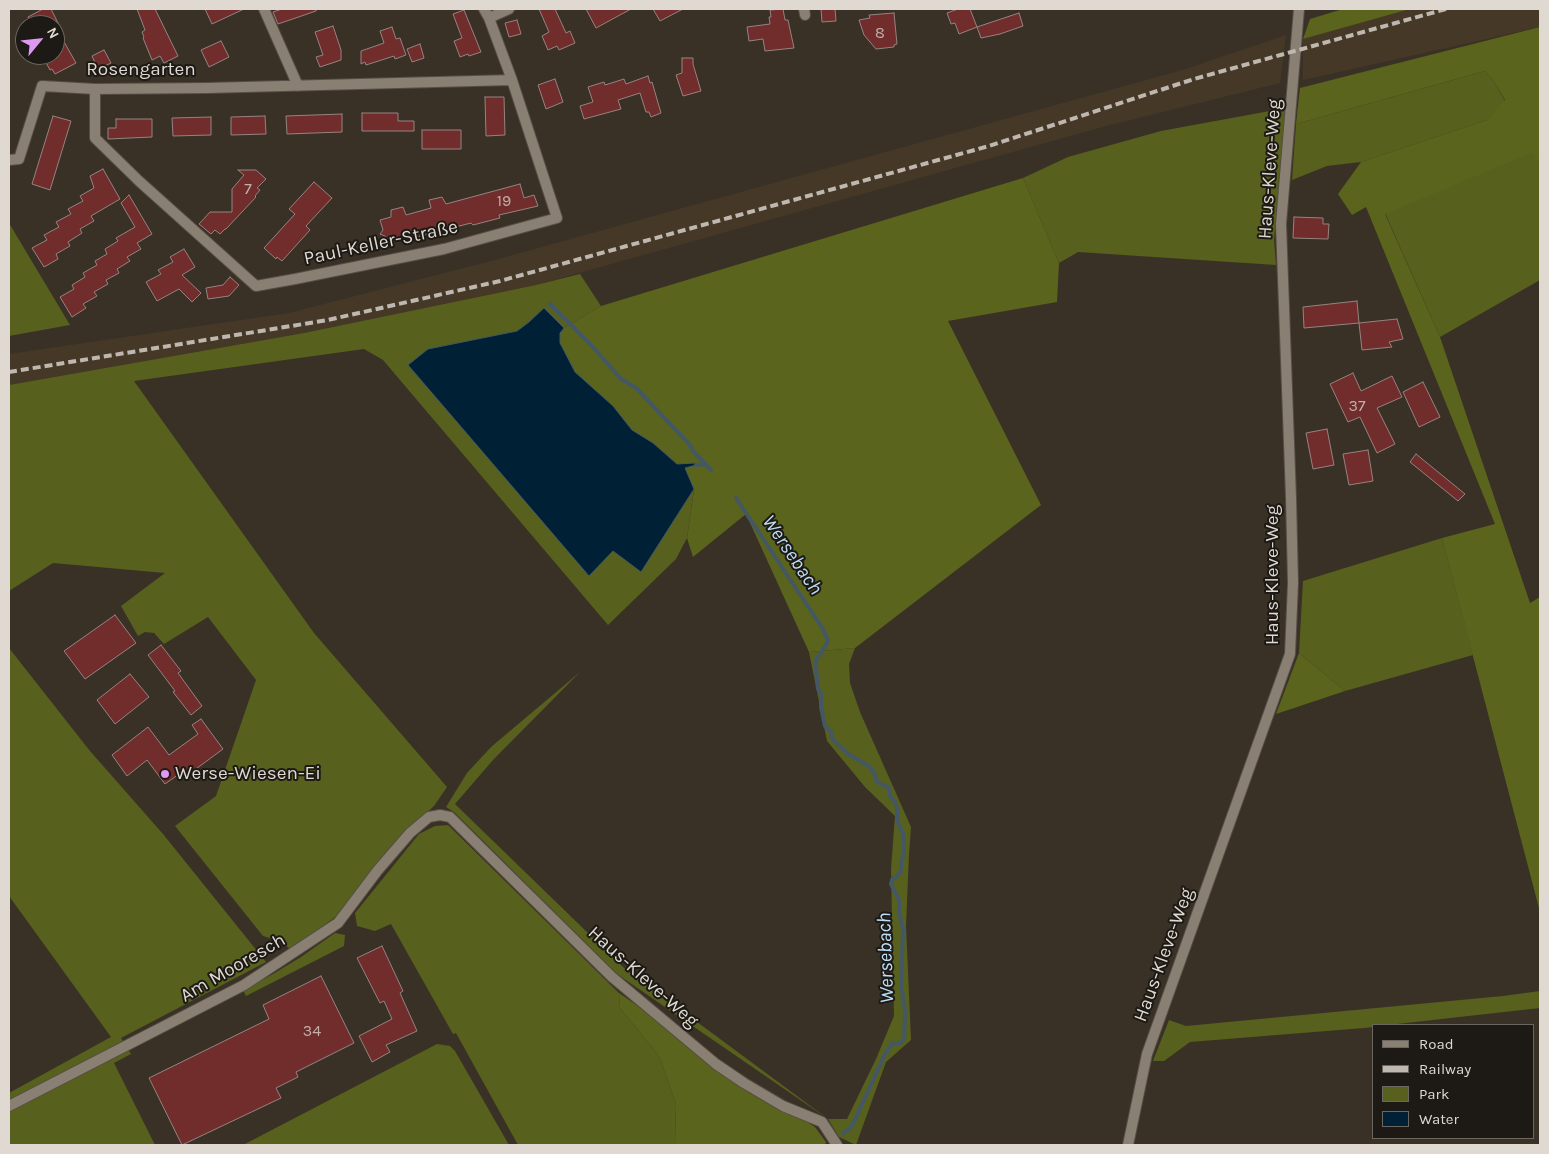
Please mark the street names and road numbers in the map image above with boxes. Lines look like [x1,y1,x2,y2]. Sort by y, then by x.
street label: Rosengarten [86,59,196,81]
street label: Haus-Kleve-Weg [1254,98,1286,240]
street label: Paul-Keller-Straße [302,216,460,270]
street label: Haus-Kleve-Weg [1262,505,1284,645]
street label: Haus-Kleve-Weg [1129,885,1199,1025]
street label: Haus-Kleve-Weg [583,921,703,1033]
street label: Am Mooresch [176,929,290,1007]

